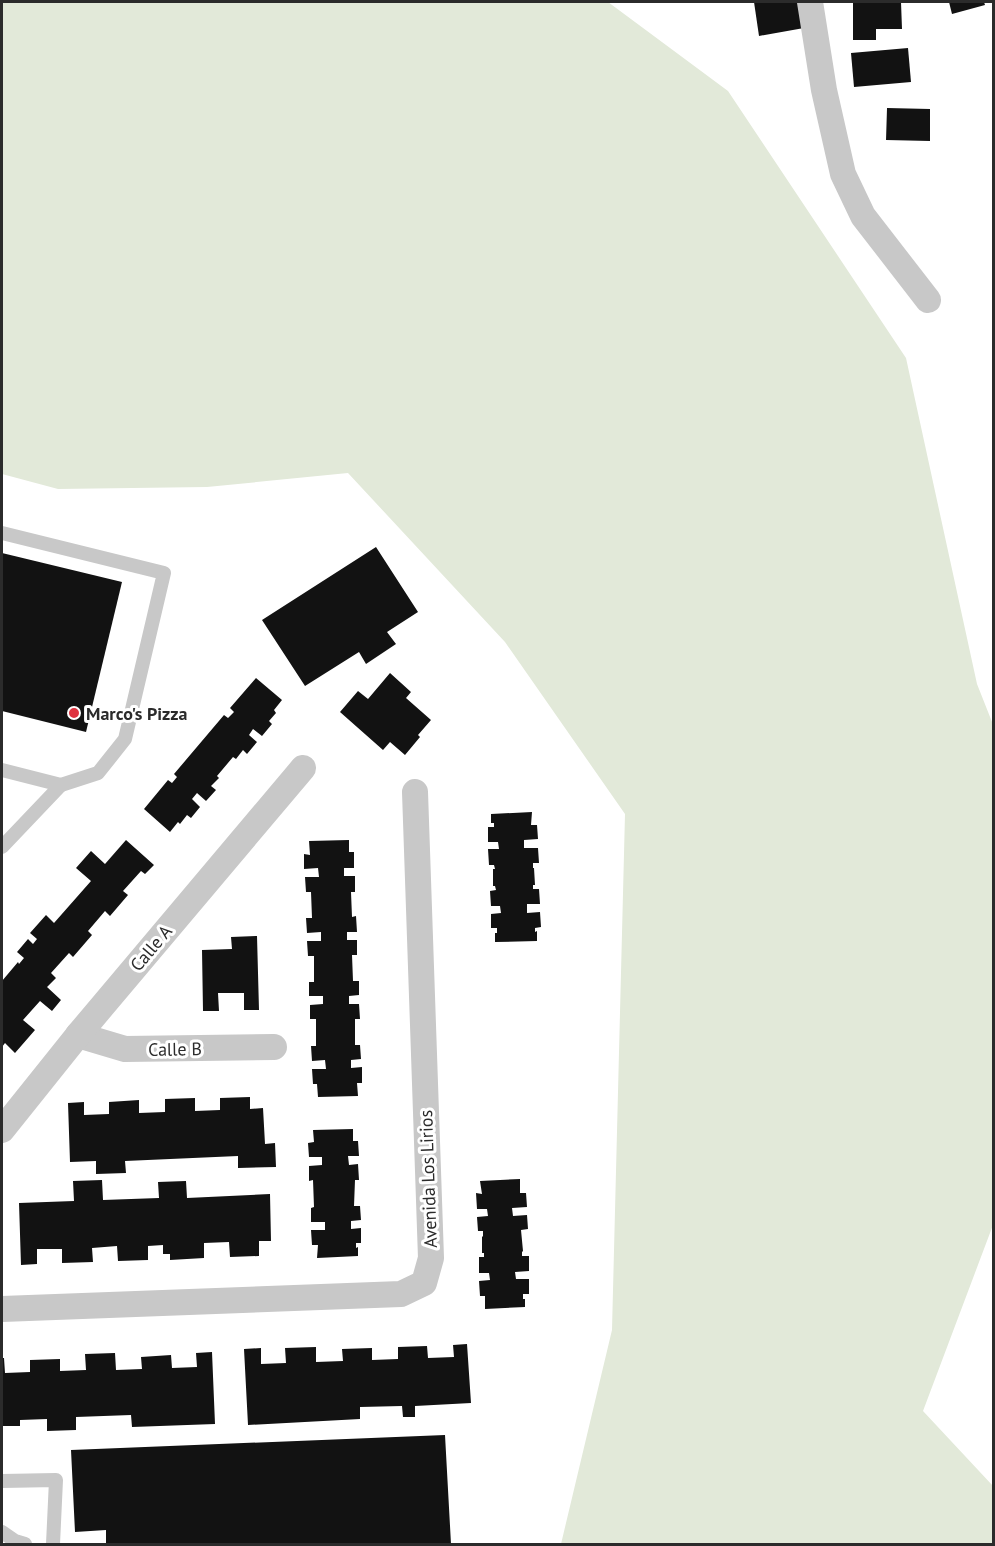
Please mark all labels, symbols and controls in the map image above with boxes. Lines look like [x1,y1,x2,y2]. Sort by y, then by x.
place label: Marco's Pizza [86,702,188,725]
marker: Marco's Pizza [67,706,81,720]
street label: Calle A [125,920,177,976]
street label: Calle B [148,1037,202,1061]
street label: Avenida Los Lirios [414,1110,442,1248]

